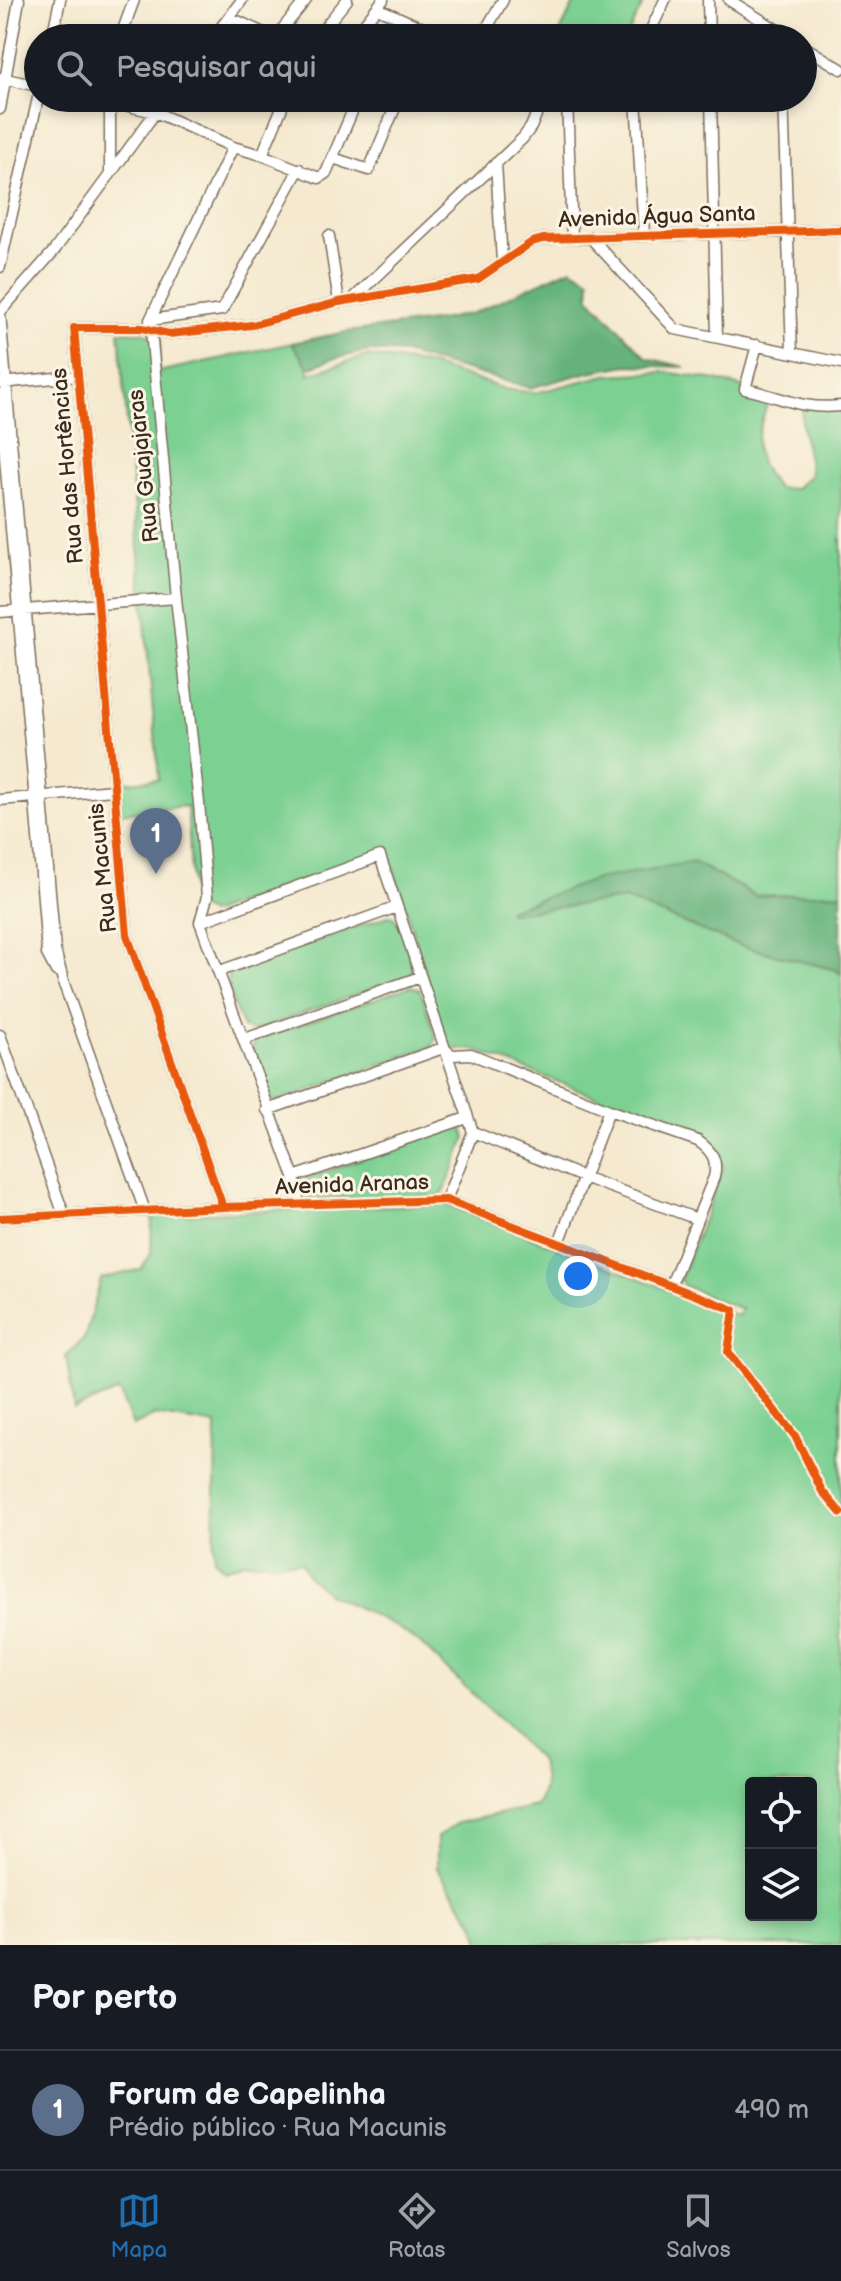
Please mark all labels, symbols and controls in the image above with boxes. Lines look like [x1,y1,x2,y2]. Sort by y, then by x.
search box [24,24,817,112]
icon: search [52,46,96,90]
text: Pesquisar aqui [116,50,317,86]
street label: Avenida Água Santa [558,199,756,234]
street label: Rua das Hortências [46,367,90,565]
street label: Rua Guajajaras [123,388,165,544]
street label: Rua Macunis [83,802,123,934]
pin: 1 [130,808,182,874]
street label: Avenida Aranas [275,1169,429,1201]
your location [558,1256,598,1296]
map controls [745,1777,817,1921]
button: locate [745,1777,817,1849]
button: layers [745,1849,817,1921]
text: Por perto [32,1977,177,2018]
text: Forum de Capelinha [108,2077,386,2113]
text: 1 [53,2095,63,2126]
text: 490 m [734,2095,809,2126]
text: Prédio público · Rua Macunis [108,2113,447,2144]
tab: Mapa [110,2189,167,2264]
tab: Rotas [388,2189,445,2264]
tab: Salvos [666,2189,731,2264]

